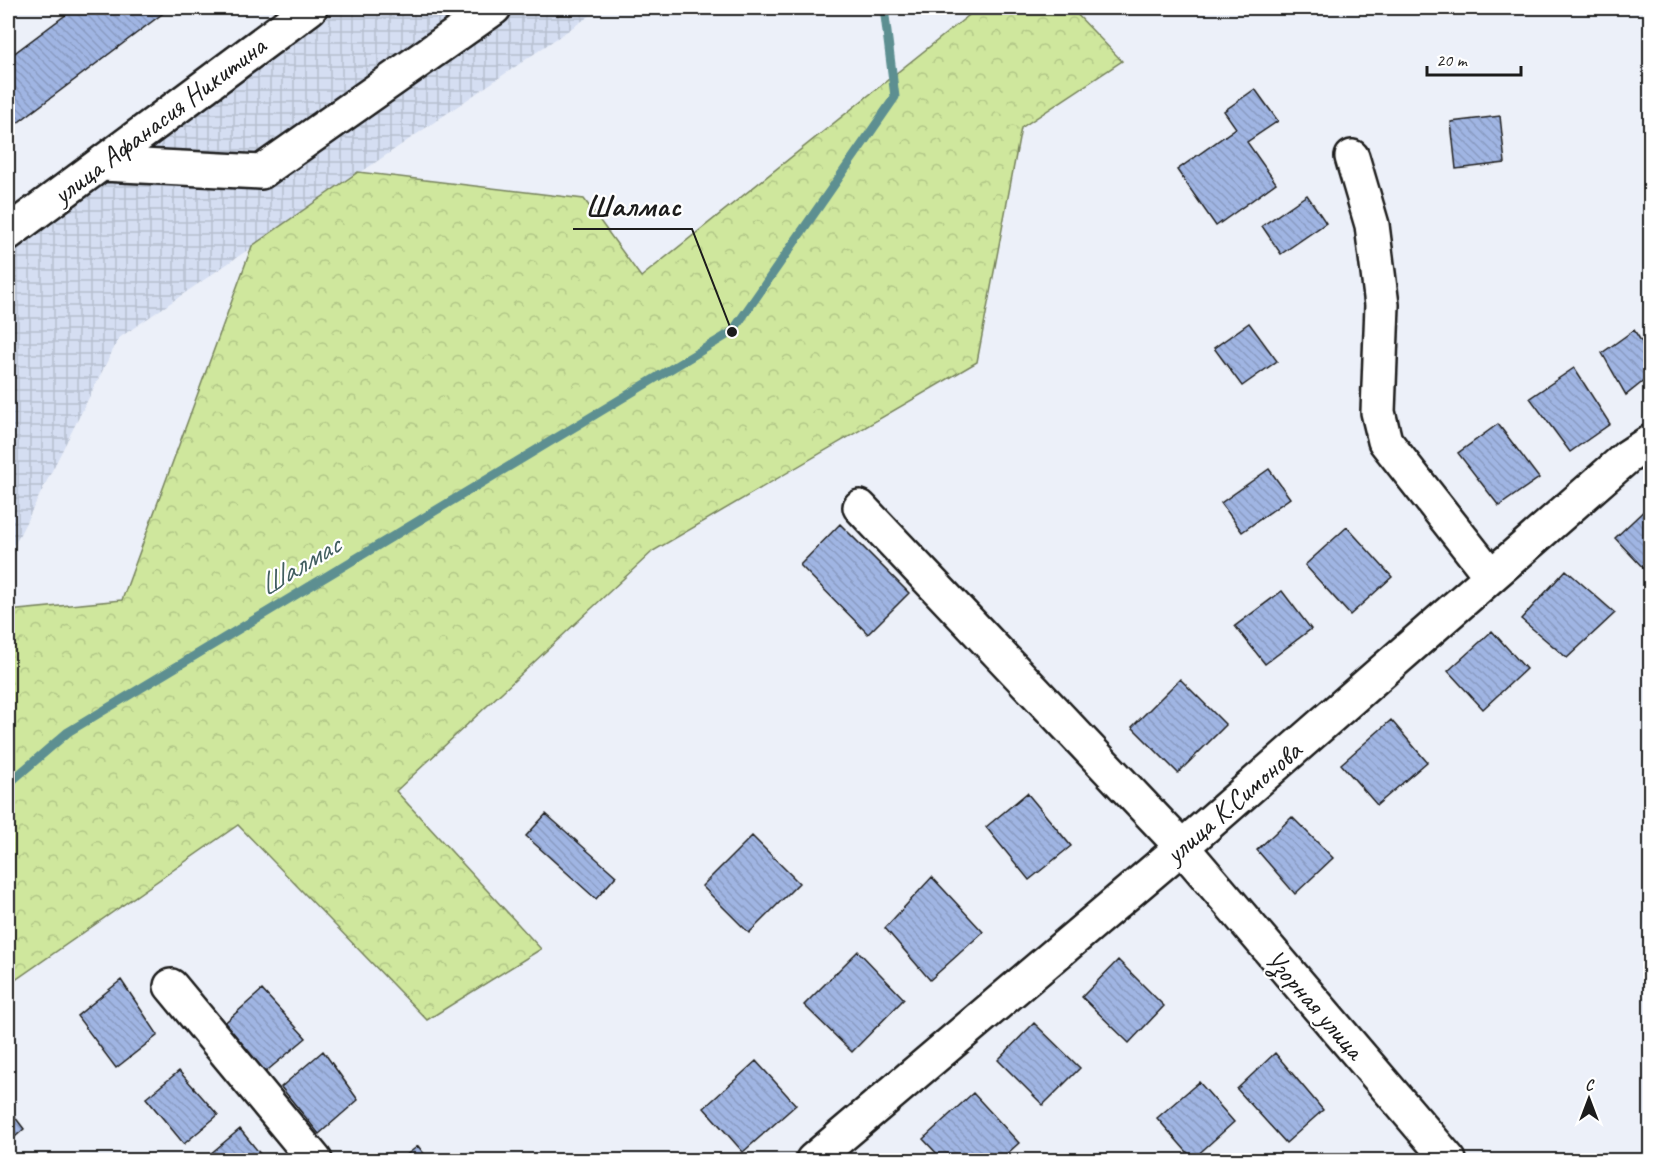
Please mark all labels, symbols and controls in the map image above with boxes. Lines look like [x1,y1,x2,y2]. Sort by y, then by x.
street label: улица Афанасия Никитина [44,27,274,213]
scale bar [1427,39,1522,77]
text: 20 m [1436,49,1469,71]
callout: Шалмас [573,181,692,229]
text: Шалмас [585,187,682,225]
water label: Шалмас [251,524,350,604]
street label: улица К.Симонова [1156,732,1310,872]
street label: Узорная улица [1257,942,1374,1069]
north arrow [1559,1069,1619,1129]
text: С [1585,1075,1595,1095]

